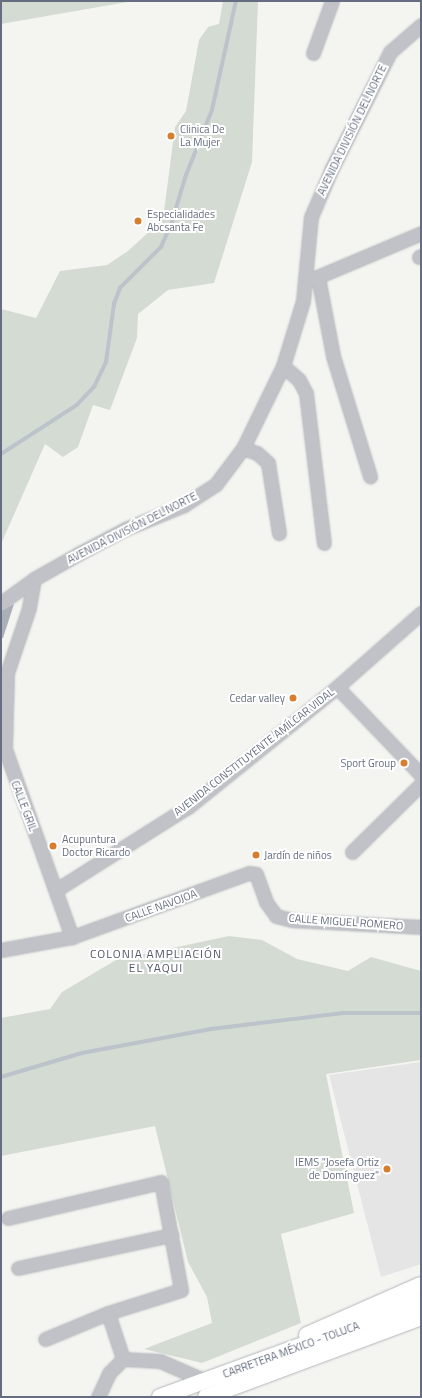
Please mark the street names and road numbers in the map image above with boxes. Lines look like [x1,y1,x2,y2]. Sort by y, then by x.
street label: AVENIDA DIVISIÓN DEL NORTE [315,63,389,197]
street label: AVENIDA DIVISIÓN DEL NORTE [65,490,199,566]
street label: AVENIDA CONSTITUYENTE AMÍLCAR VIDAL [171,685,337,819]
street label: CALLE GRIL [8,779,40,833]
street label: CALLE NAVOJOA [123,887,199,925]
street label: CALLE MIGUEL ROMERO [288,911,404,933]
street label: CARRETERA MÉXICO - TOLUCA [221,1319,361,1381]

